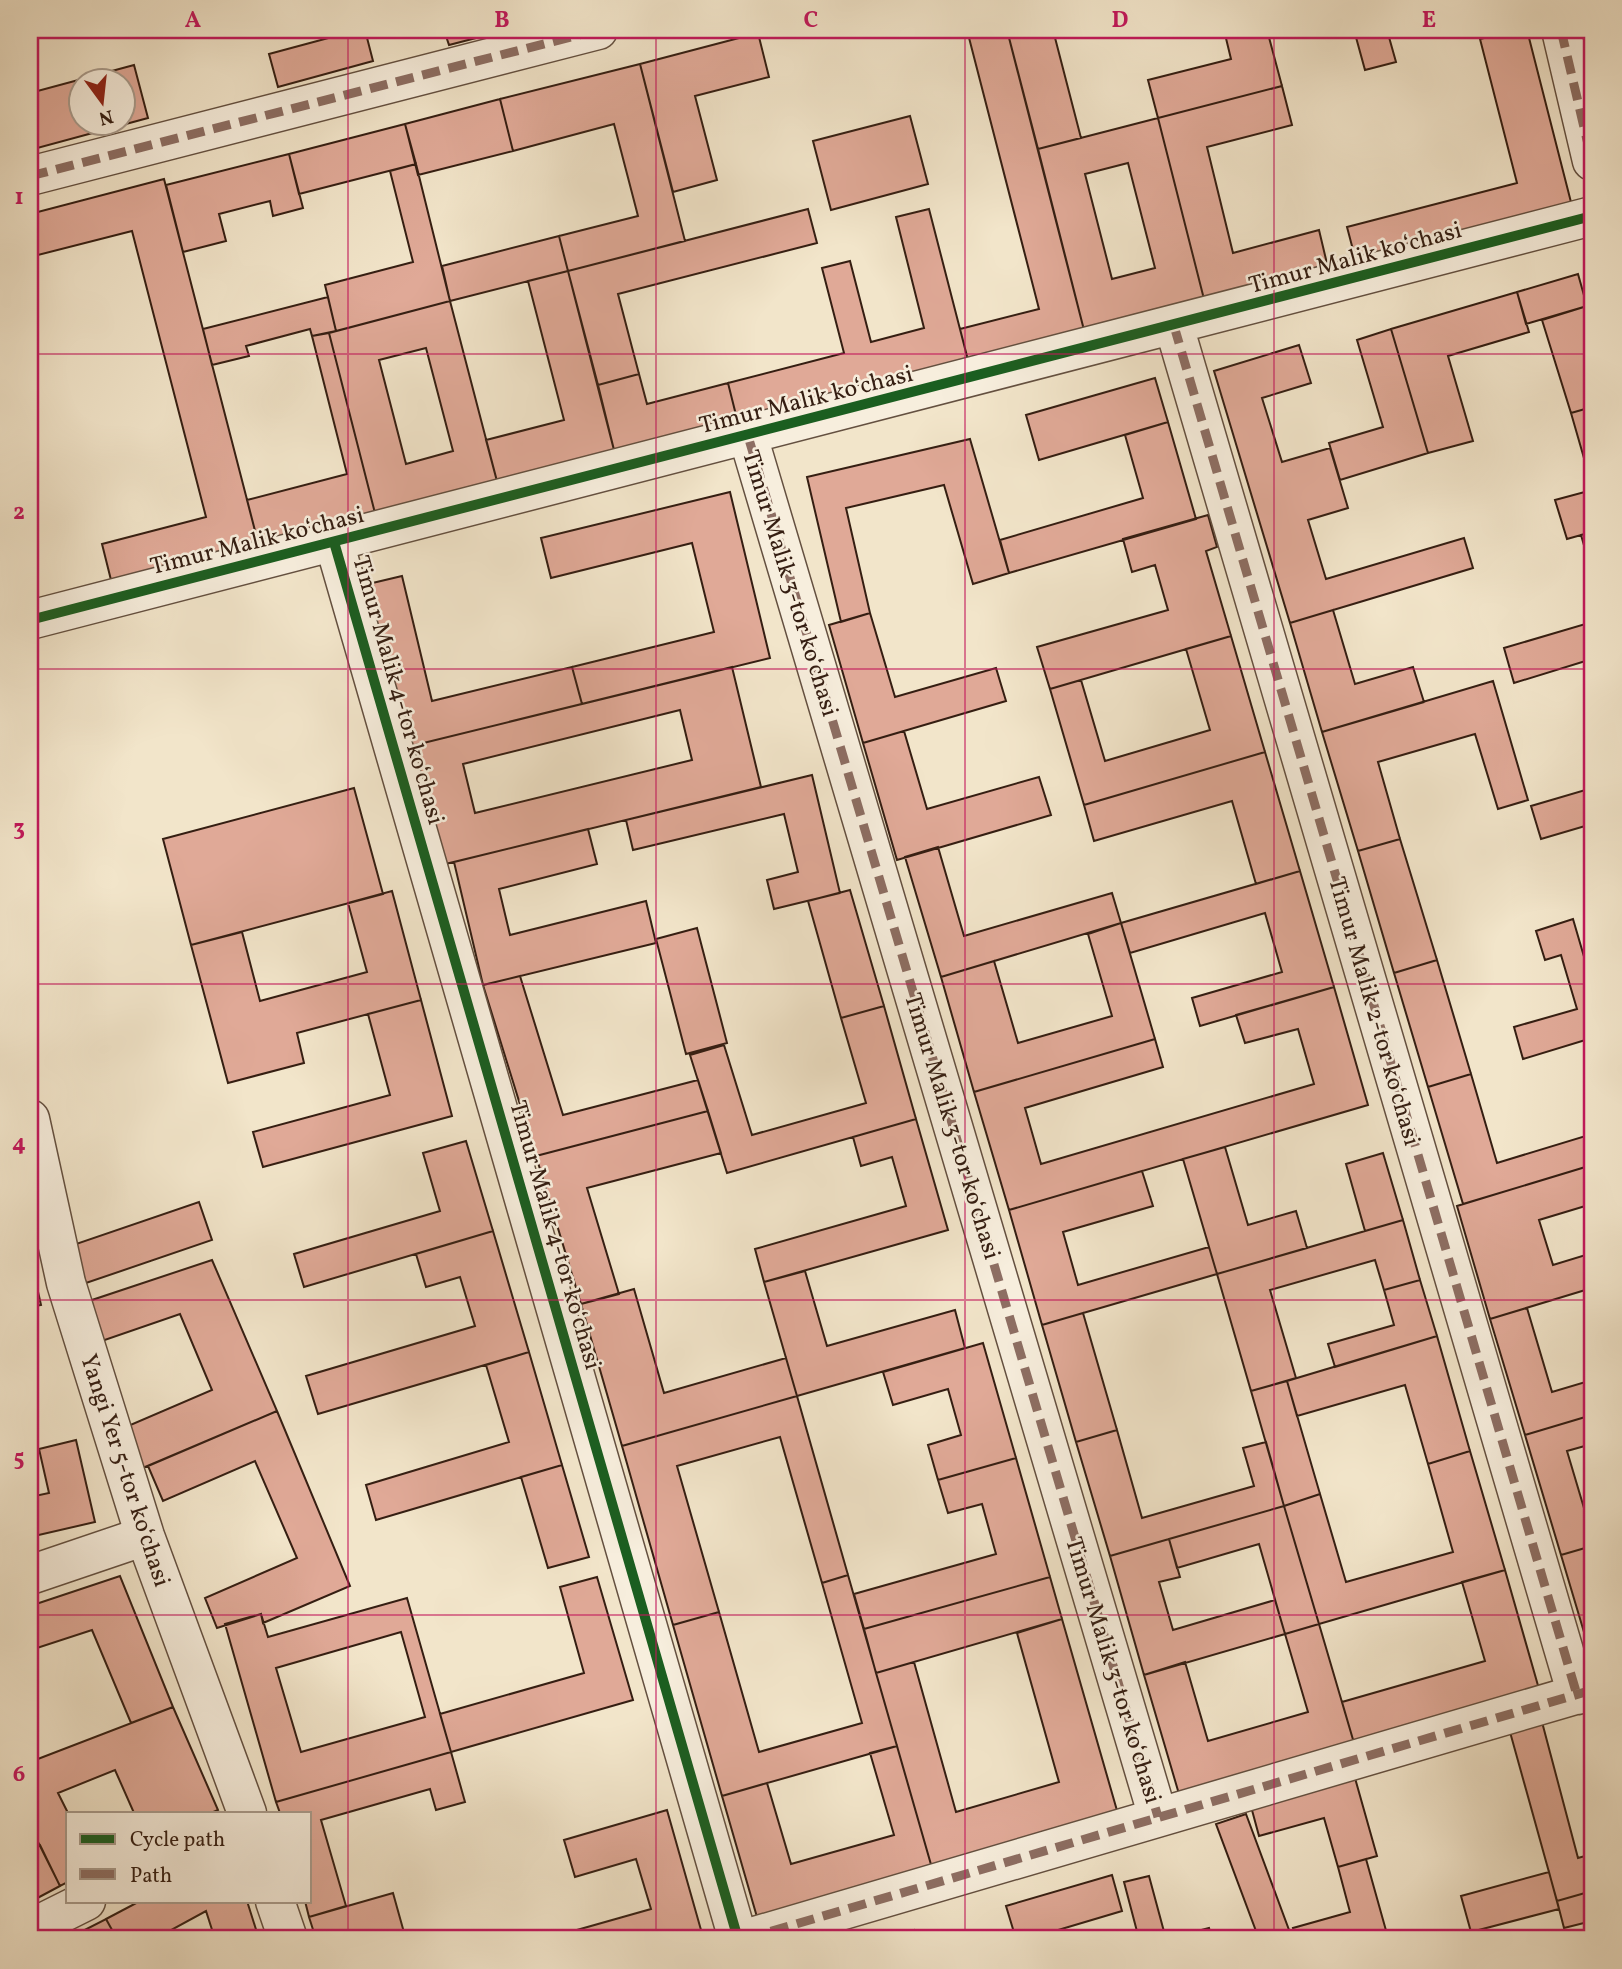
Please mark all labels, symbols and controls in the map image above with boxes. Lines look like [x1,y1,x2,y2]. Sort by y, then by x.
text: A [185,5,201,37]
text: B [494,5,510,37]
text: C [804,5,818,37]
text: D [1112,5,1129,37]
text: E [1422,5,1436,37]
north arrow [66,66,136,136]
text: N [96,102,116,131]
text: 1 [14,182,24,214]
street label: Timur Malik koʻchasi [1245,214,1466,304]
street label: Timur Malik koʻchasi [696,358,917,444]
street label: Timur Malik 3-tor koʻchasi [732,446,846,721]
text: 2 [13,497,25,529]
street label: Timur Malik koʻchasi [147,499,368,585]
street label: Timur Malik 4-tor koʻchasi [342,552,452,829]
text: 3 [13,813,25,845]
street label: Timur Malik 2-tor koʻchasi [1318,873,1428,1150]
street label: Timur Malik 3-tor koʻchasi [894,989,1008,1264]
street label: Timur Malik 4-tor koʻchasi [499,1097,609,1374]
text: 4 [12,1128,26,1160]
street label: Yangi Yer 5-tor koʻchasi [70,1350,178,1591]
text: 5 [13,1443,25,1475]
street label: Timur Malik 3-tor koʻchasi [1055,1533,1169,1808]
text: 6 [13,1759,25,1791]
legend [66,1812,312,1902]
text: Cycle path [130,1826,225,1855]
text: Path [130,1862,172,1891]

